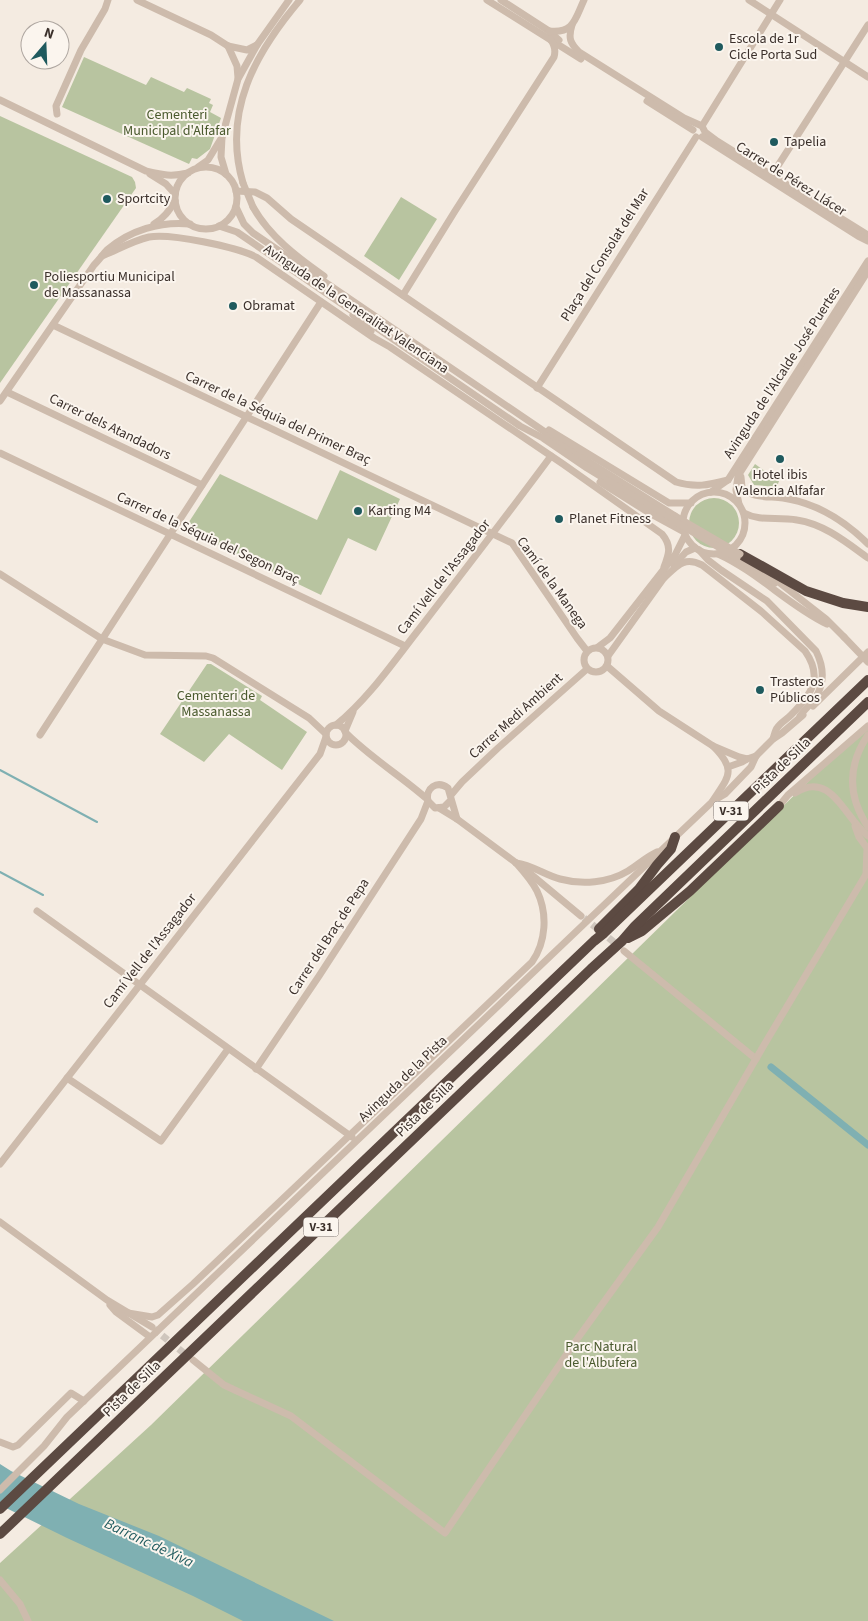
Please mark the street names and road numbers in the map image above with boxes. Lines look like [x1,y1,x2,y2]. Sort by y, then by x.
street label: Carrer de Pérez Llácer [732,137,850,221]
street label: Plaça del Consolat del Mar [556,184,654,325]
street label: Avinguda de la Generalitat Valenciana [259,239,453,379]
street label: Avinguda de l'Alcalde José Puertes [719,283,845,463]
street label: Carrer de la Séquia del Primer Braç [182,366,375,470]
street label: Carrer dels Atandadors [46,389,175,465]
street label: Carrer de la Séquia del Segon Braç [113,487,303,590]
street label: Camí Vell de l'Assagador [393,515,495,639]
street label: Camí de la Manega [512,533,592,633]
street label: Carrer Medi Ambient [465,668,568,764]
street label: Pista de Silla [748,733,816,799]
road number: V-31 [714,801,748,820]
street label: Carrer del Braç de Pepa [284,875,374,999]
street label: Camí Vell de l'Assagador [99,889,201,1013]
street label: Avinguda de la Pista [354,1031,452,1127]
street label: Pista de Silla [391,1076,459,1142]
road number: V-31 [304,1218,338,1236]
street label: Pista de Silla [98,1356,166,1422]

